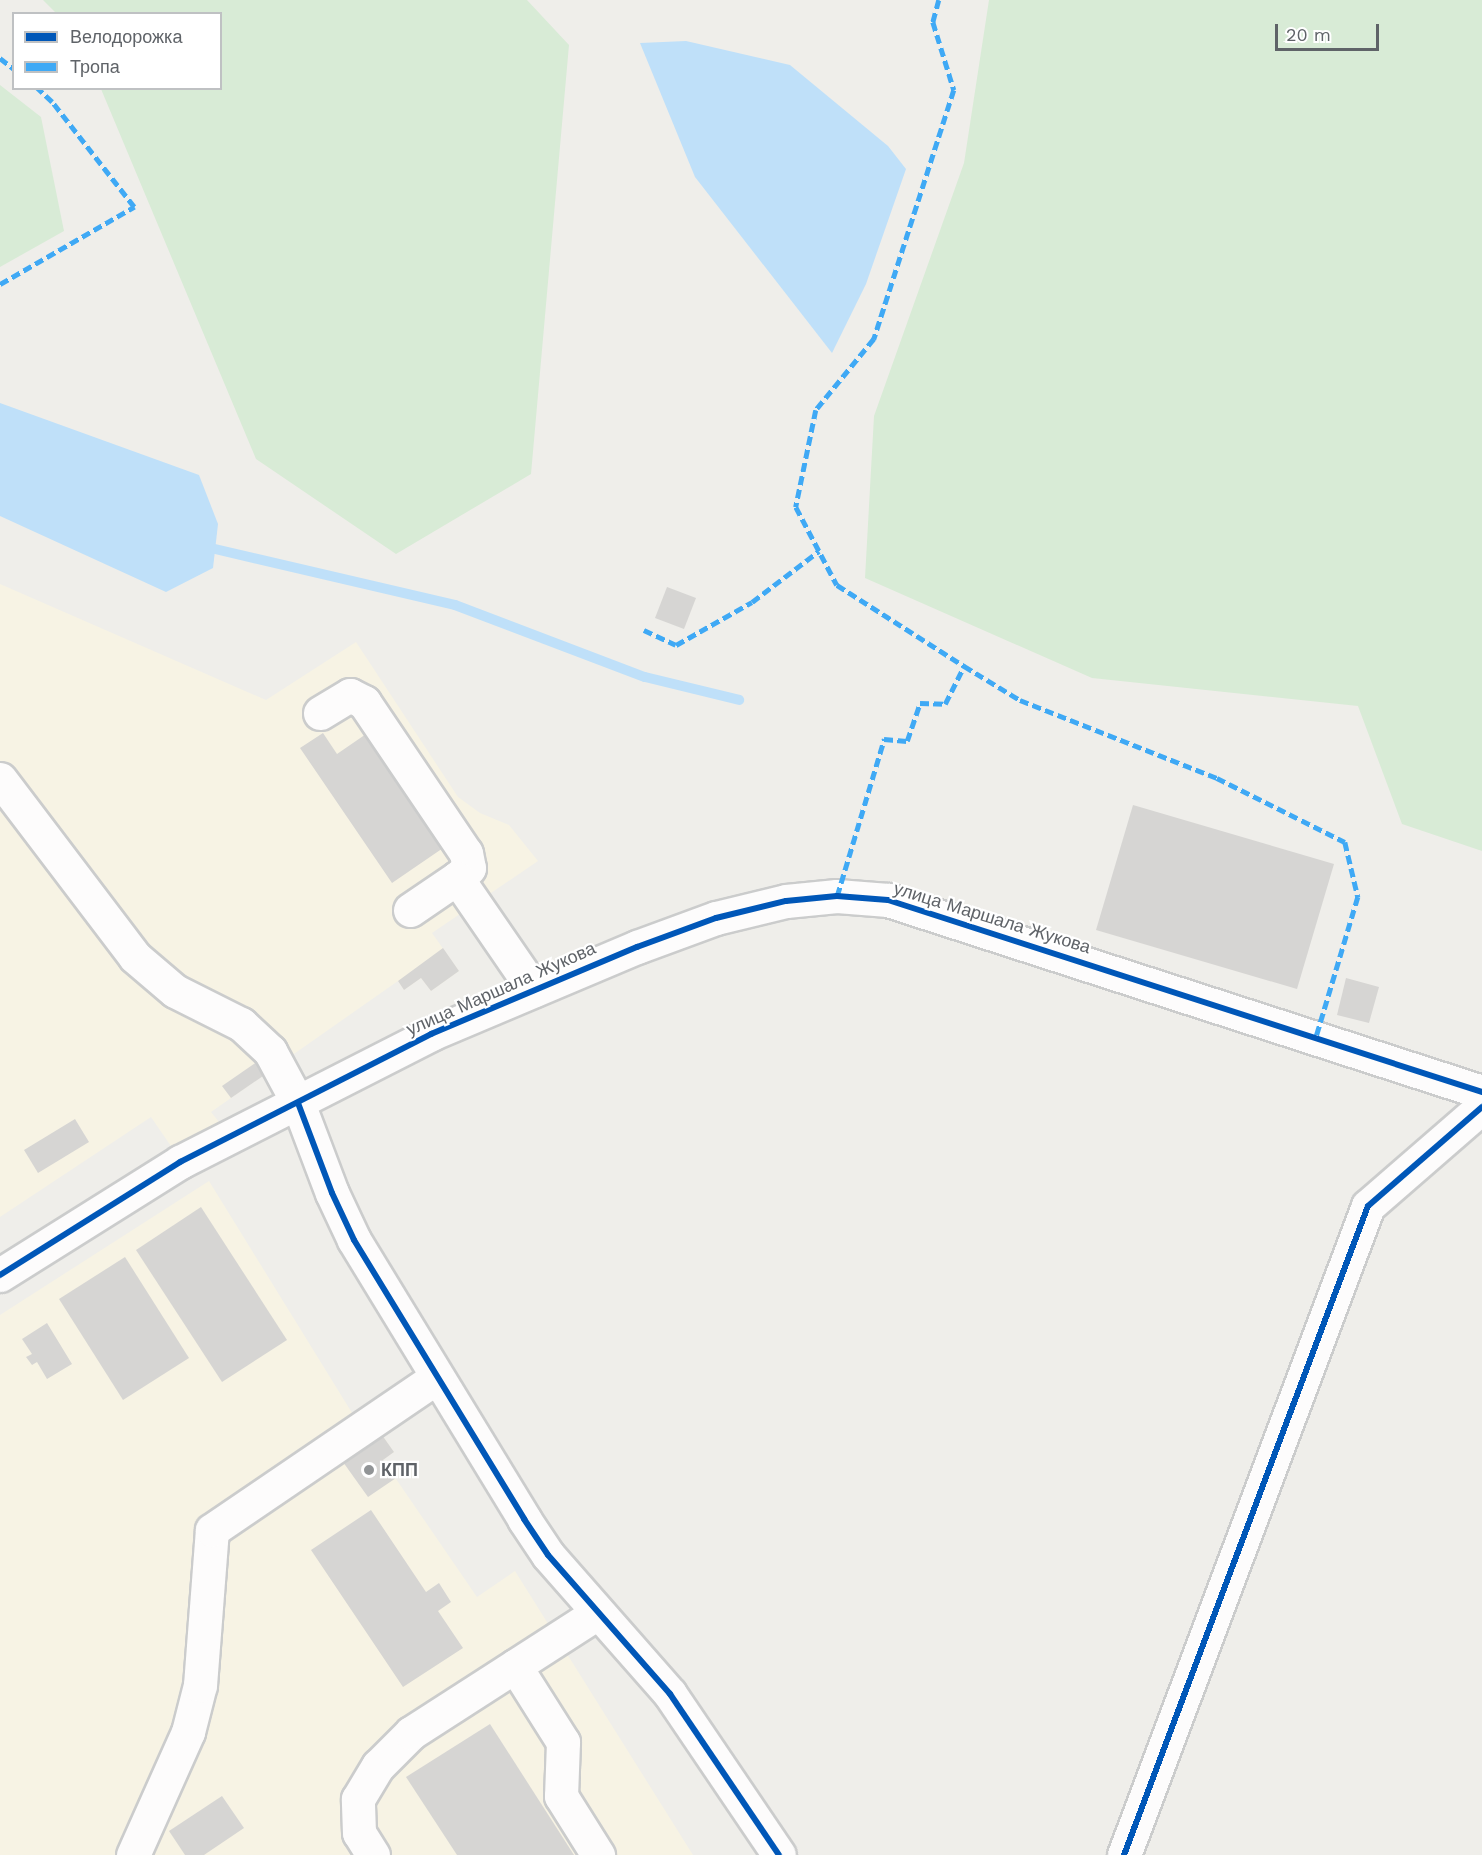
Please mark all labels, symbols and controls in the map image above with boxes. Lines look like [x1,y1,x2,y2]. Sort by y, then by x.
legend [12,12,222,90]
scale bar [1278,12,1382,50]
text: 20 m [1286,24,1331,45]
text: Велодорожка [70,26,182,47]
text: Тропа [70,56,120,77]
street label: улица Маршала Жукова [891,878,1093,958]
street label: улица Маршала Жукова [403,937,599,1041]
place label: КПП [381,1459,418,1481]
marker: КПП [362,1463,376,1477]

